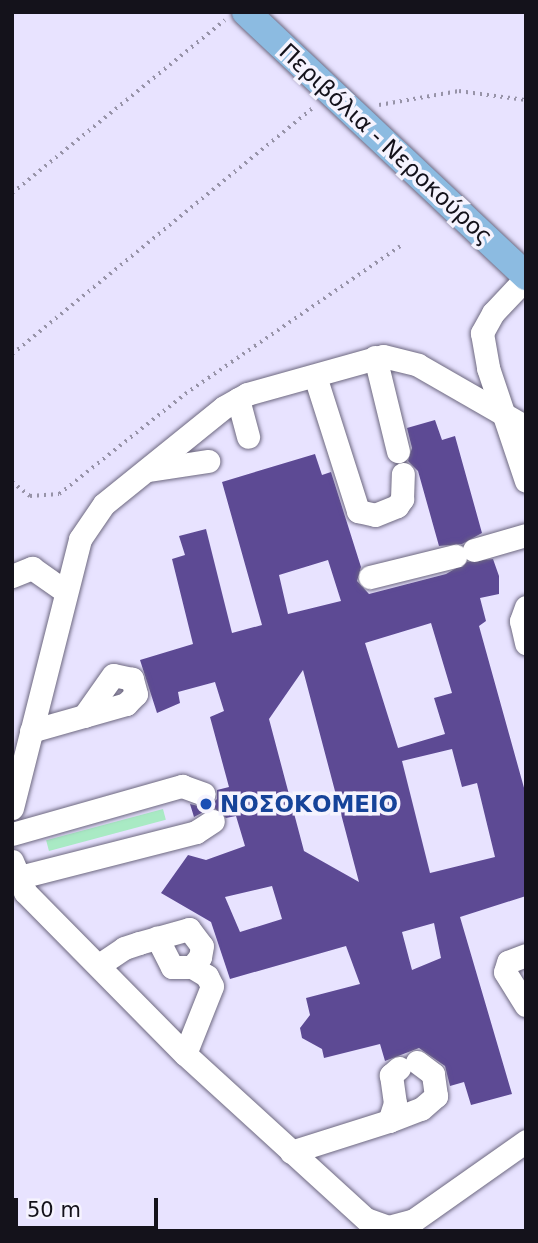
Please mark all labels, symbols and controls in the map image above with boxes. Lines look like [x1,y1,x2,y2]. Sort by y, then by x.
street label: Περιβόλια - Νεροκούρος [274,38,498,250]
place label: ΝΟΣΟΚΟΜΕΙΟ [220,790,398,818]
marker: ΝΟΣΟΚΟΜΕΙΟ [198,796,214,812]
scale bar [18,1184,161,1228]
text: 50 m [27,1198,81,1222]

